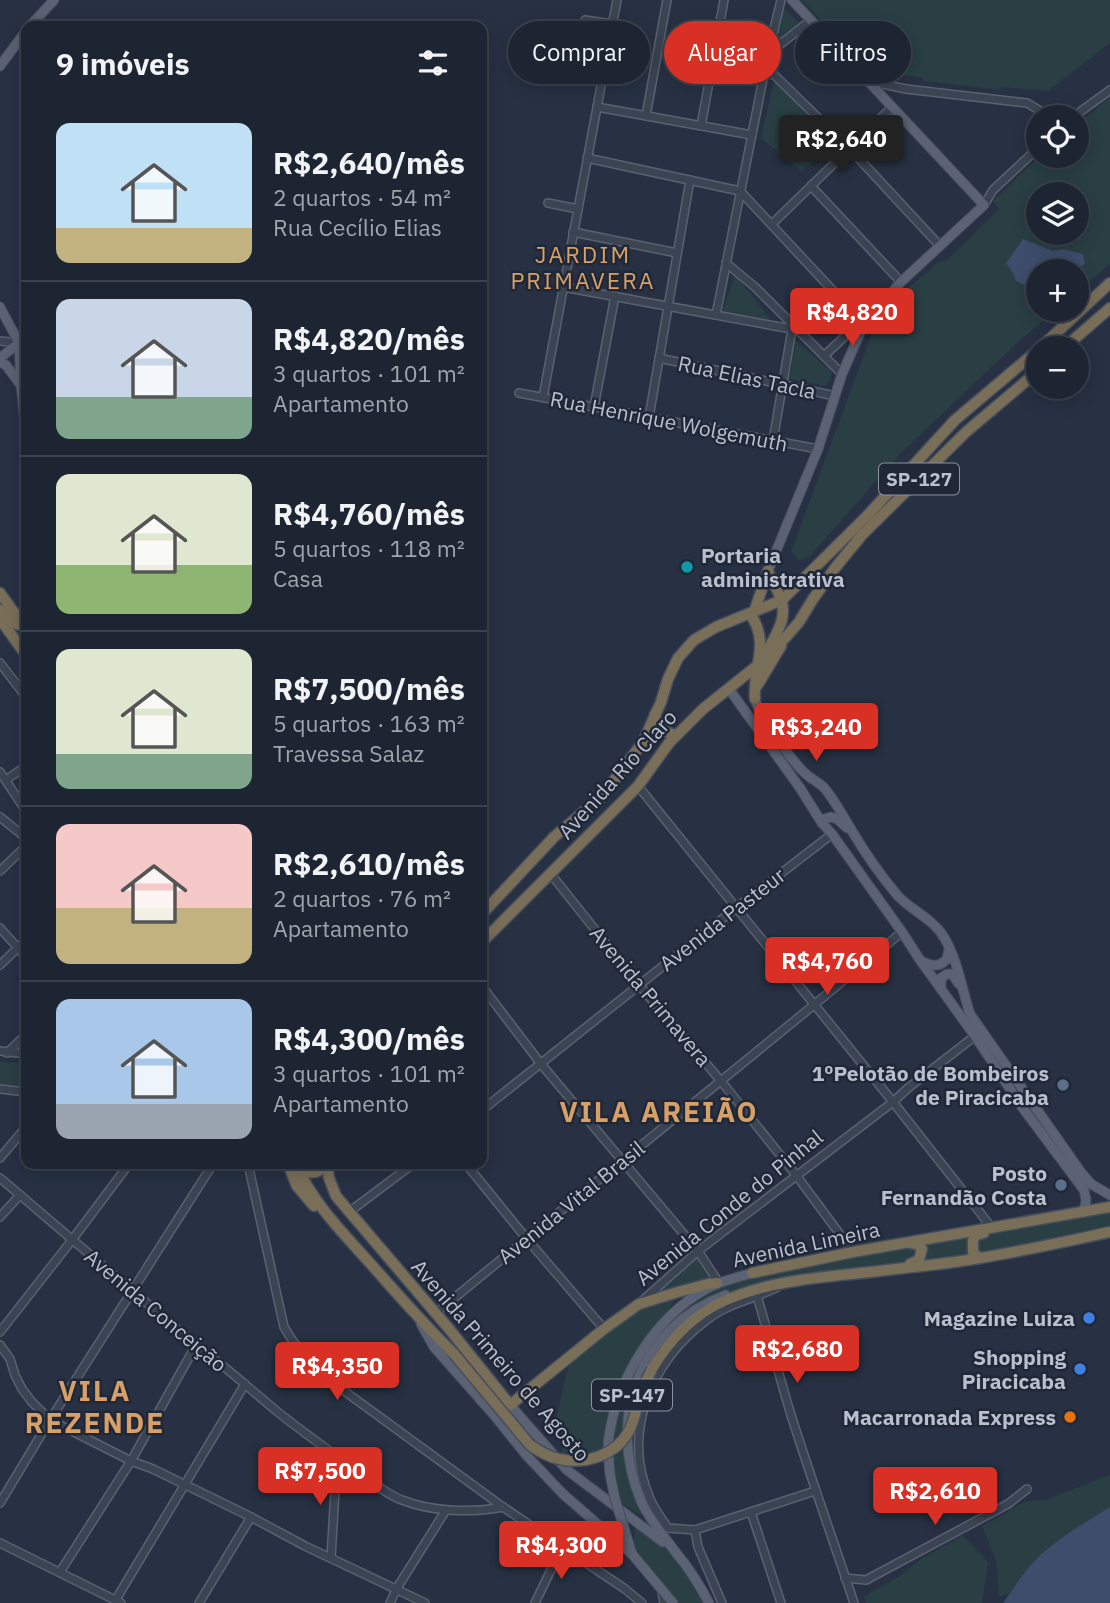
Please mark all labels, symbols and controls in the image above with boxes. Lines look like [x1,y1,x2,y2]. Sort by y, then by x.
chip: Comprar [508,21,650,84]
chip: Alugar [664,21,781,84]
chip: Filtros [795,21,911,84]
text: 9 imóveis [56,44,190,83]
icon: filters [414,44,452,82]
map controls [1026,105,1089,399]
button: locate [1026,105,1089,168]
pin: R$2,640 [776,116,906,175]
text: R$2,640 [795,123,887,153]
text: R$2,640/mês [273,143,465,182]
icon: home [112,151,196,235]
text: 2 quartos · 54 m² [273,182,451,212]
button: layers [1026,182,1089,245]
text: Rua Cecílio Elias [273,212,442,242]
district label: JARDIM PRIMAVERA [510,239,656,295]
button: + [1026,259,1089,322]
pin: R$4,820 [787,288,917,348]
text: R$4,820 [806,296,898,326]
text: R$4,820/mês [273,319,465,358]
icon: home [112,327,196,411]
button: − [1026,336,1089,399]
street label: Rua Elias Tacla [675,349,819,405]
text: 3 quartos · 101 m² [273,358,465,388]
street label: Rua Henrique Wolgemuth [548,384,790,458]
text: Apartamento [273,388,409,418]
road number: SP-127 [879,464,959,494]
text: R$4,760/mês [273,494,465,533]
icon: home [112,502,196,586]
text: 5 quartos · 118 m² [273,533,465,563]
place label: Portaria administrativa [701,541,845,593]
marker: Portaria administrativa [679,559,695,575]
text: Casa [273,563,323,593]
text: R$7,500/mês [273,669,465,708]
icon: home [112,677,196,761]
street label: Avenida Rio Claro [551,703,683,845]
pin: R$3,240 [751,704,881,763]
text: 5 quartos · 163 m² [273,708,465,738]
text: R$3,240 [770,711,862,741]
text: Travessa Salaz [273,738,424,768]
text: R$2,610/mês [273,844,465,883]
icon: home [112,852,196,936]
street label: Avenida Pasteur [653,861,791,977]
text: 2 quartos · 76 m² [273,883,451,913]
text: Apartamento [273,913,409,943]
street label: Avenida Primavera [584,920,718,1072]
pin: R$4,760 [762,937,892,997]
text: R$4,760 [781,945,873,975]
text: R$4,300/mês [273,1019,465,1058]
icon: home [112,1027,196,1111]
text: 3 quartos · 101 m² [273,1058,465,1088]
place label: 1ºPelotão de Bombeiros de Piracicaba [812,1059,1049,1111]
marker: 1ºPelotão de Bombeiros de Piracicaba [1055,1077,1071,1093]
text: Apartamento [273,1088,409,1118]
district label: VILA AREIÃO [560,1093,758,1130]
street label: Avenida Conde do Pinhal [630,1123,829,1291]
street label: Avenida Vital Brasil [492,1134,650,1270]
place label: Posto Fernandão Costa [881,1159,1047,1211]
marker: Posto Fernandão Costa [1053,1177,1069,1193]
street label: Avenida Limeira [730,1215,882,1273]
street label: Avenida Conceição [79,1242,233,1378]
street label: Avenida Primeiro de Agosto [405,1253,597,1467]
place label: Magazine Luiza [924,1304,1075,1332]
marker: Magazine Luiza [1081,1310,1097,1326]
pin: R$2,680 [732,1326,862,1385]
text: R$2,680 [751,1333,843,1363]
pin: R$4,350 [272,1342,402,1402]
place label: Shopping Piracicaba [962,1343,1066,1395]
text: R$4,350 [291,1350,383,1380]
marker: Shopping Piracicaba [1072,1361,1088,1377]
district label: VILA REZENDE [25,1372,165,1441]
road number: SP-147 [592,1380,672,1410]
place label: Macarronada Express [843,1403,1056,1431]
marker: Macarronada Express [1062,1409,1078,1425]
pin: R$7,500 [255,1448,385,1507]
text: R$7,500 [274,1455,366,1485]
pin: R$2,610 [870,1468,1000,1527]
text: R$2,610 [889,1475,981,1505]
pin: R$4,300 [496,1522,626,1581]
text: R$4,300 [515,1529,607,1559]

